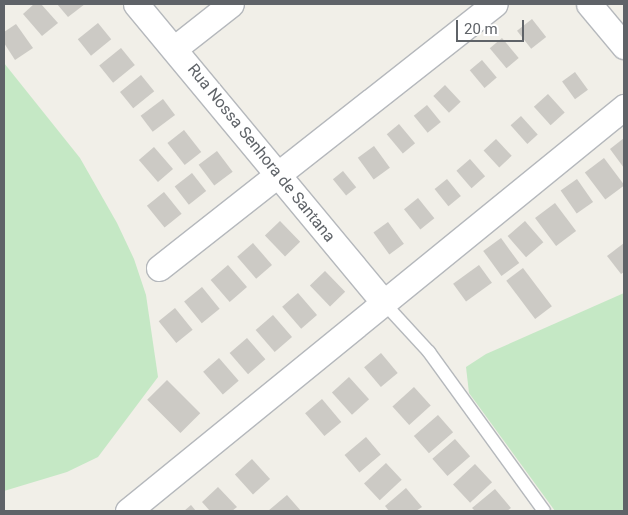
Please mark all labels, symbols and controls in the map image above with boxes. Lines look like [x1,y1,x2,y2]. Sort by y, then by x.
scale bar [458,10,526,42]
text: 20 m [464,20,498,38]
street label: Rua Nossa Senhora de Santana [183,60,339,246]

